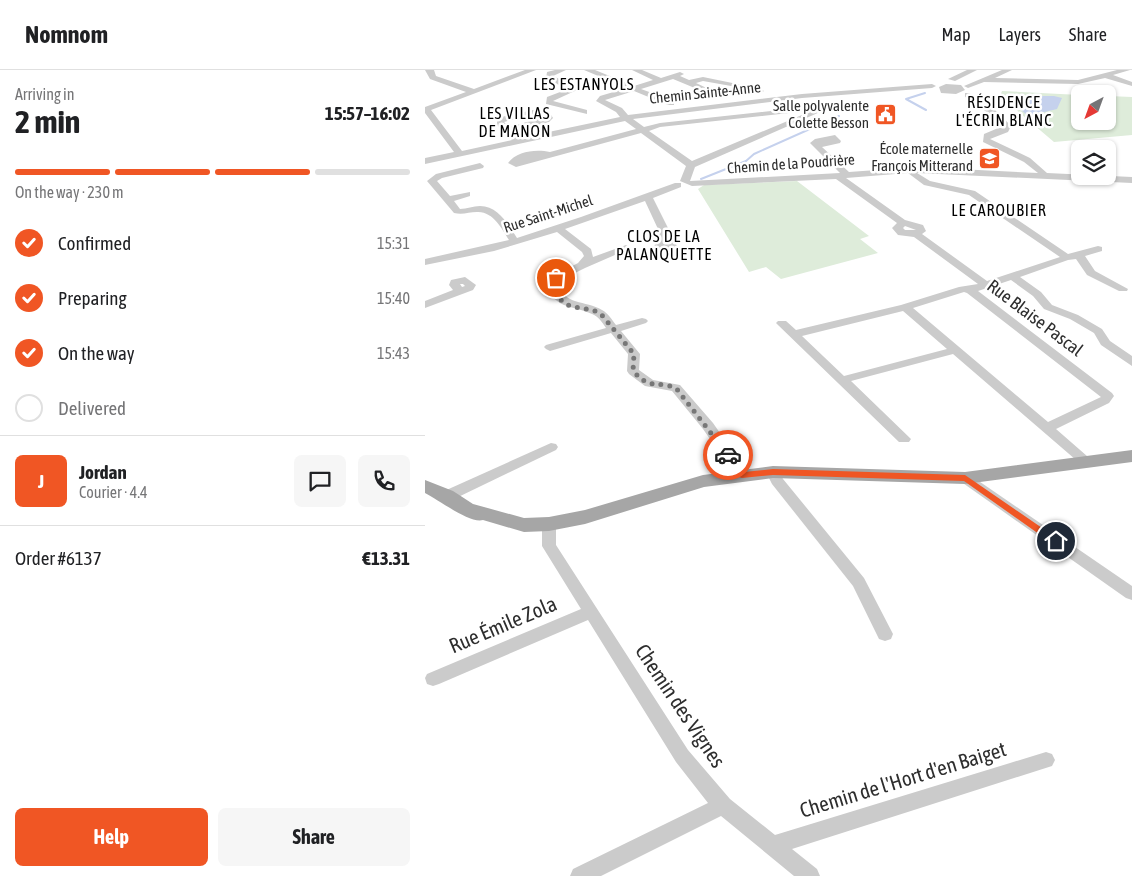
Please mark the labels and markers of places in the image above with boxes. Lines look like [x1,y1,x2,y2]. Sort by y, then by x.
place label: Salle polyvalente Colette Besson [773,97,869,131]
public building icon: Salle polyvalente Colette Besson [873,103,897,127]
place label: École maternelle François Mitterand [871,140,973,174]
school or university icon: École maternelle François Mitterand [977,146,1001,170]
pin [535,257,577,299]
pin [1035,520,1077,562]

